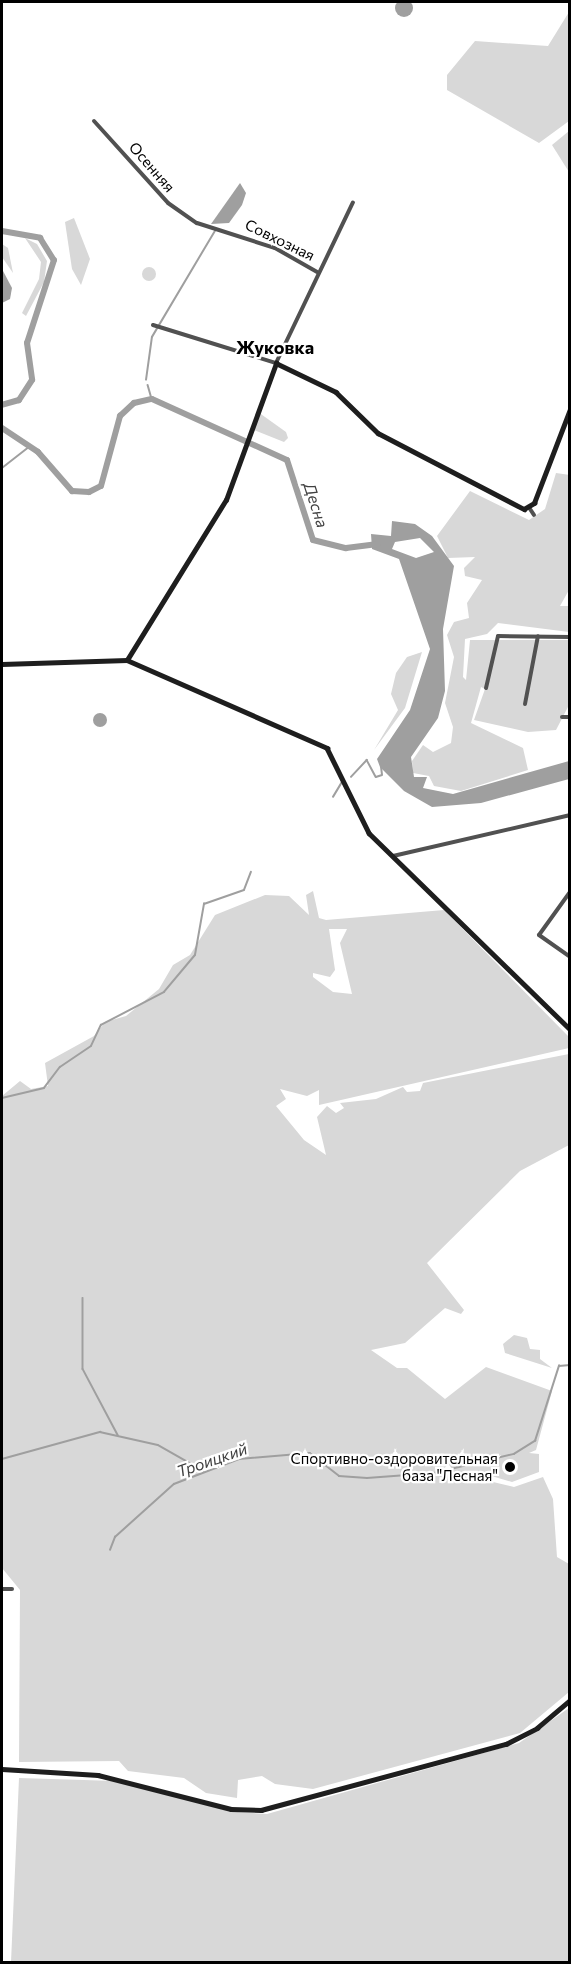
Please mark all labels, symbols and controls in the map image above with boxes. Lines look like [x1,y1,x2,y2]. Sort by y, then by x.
street label: Осенняя [125,138,179,196]
street label: Совхозная [242,215,318,265]
district label: Жуковка [236,336,314,358]
water label: Десна [300,480,332,530]
water label: Троицкий [174,1439,250,1481]
place label: Спортивно-оздоровительная база "Лесная" [290,1449,498,1484]
marker: Спортивно-оздоровительная база "Лесная" [503,1460,517,1474]

